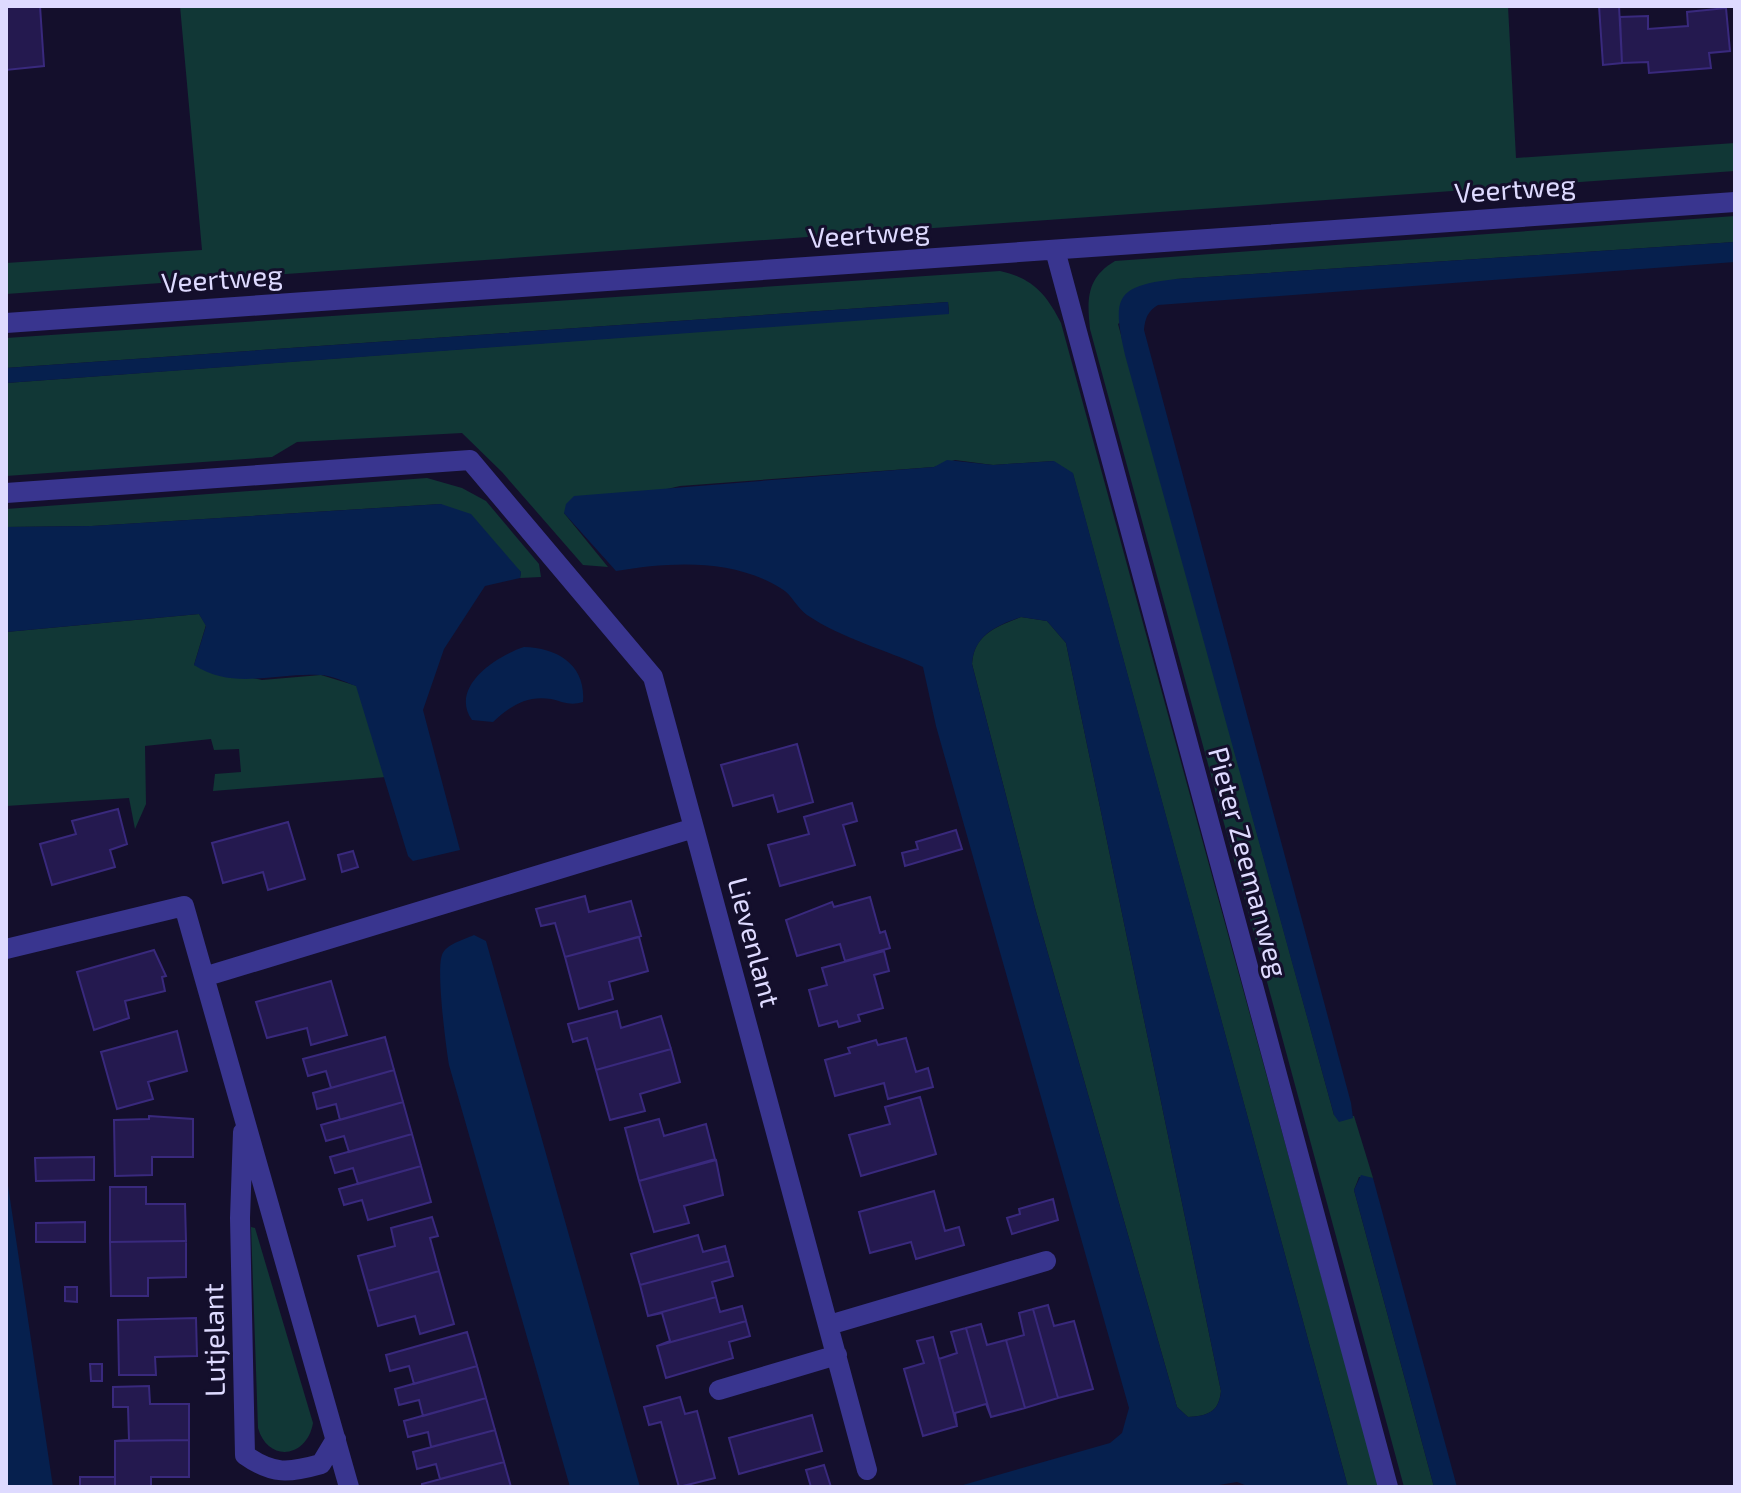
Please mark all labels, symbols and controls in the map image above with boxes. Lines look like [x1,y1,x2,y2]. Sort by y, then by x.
street label: Veertweg [1453,167,1577,209]
street label: Veertweg [807,212,931,254]
street label: Veertweg [160,257,284,299]
street label: Pieter Zeemanweg [1202,743,1296,981]
street label: Lievenlant [721,873,789,1010]
street label: Lutjelant [195,1283,231,1397]

